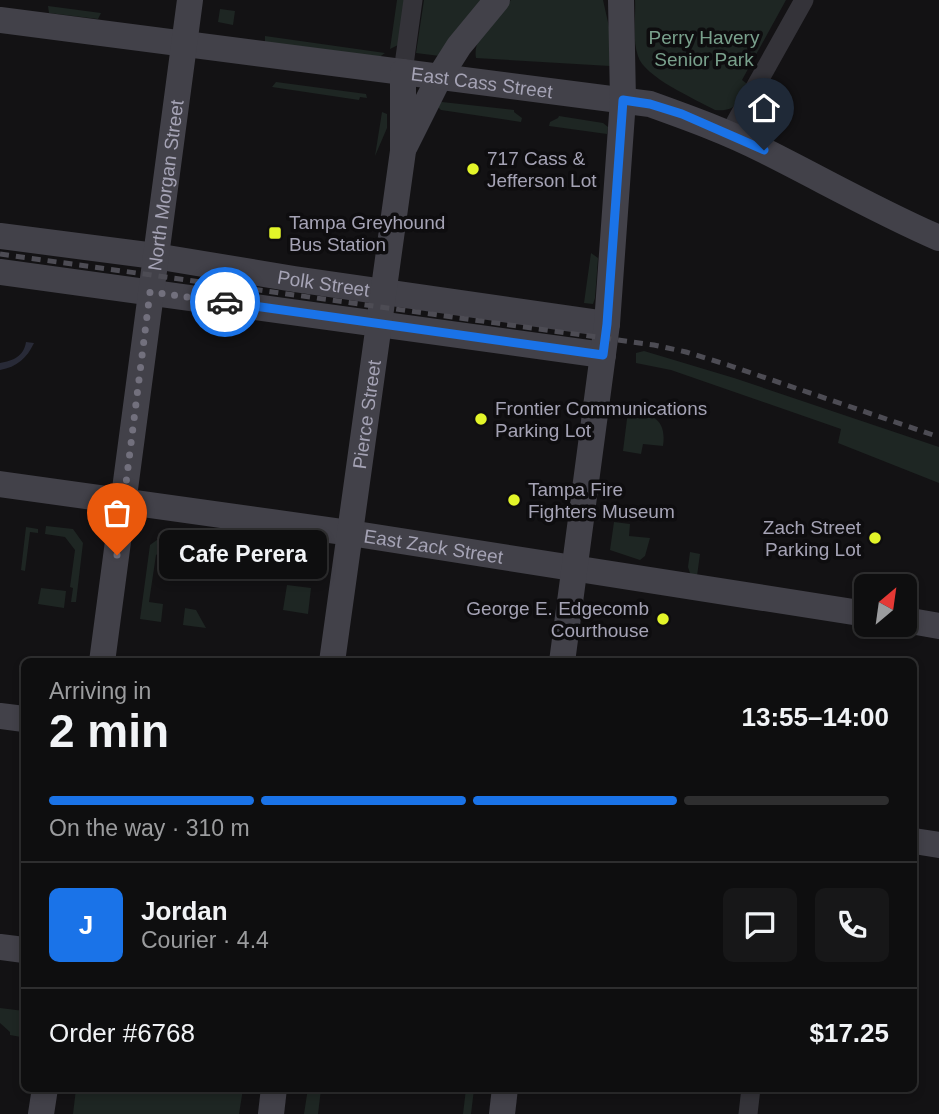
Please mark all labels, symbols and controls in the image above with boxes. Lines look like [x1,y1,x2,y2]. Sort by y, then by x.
park label: Perry Havery Senior Park [649,27,760,70]
street label: East Cass Street [410,63,555,102]
pin [734,78,794,150]
icon: home [745,89,783,127]
street label: North Morgan Street [144,98,188,272]
place label: 717 Cass & Jefferson Lot [487,148,597,191]
marker: 717 Cass & Jefferson Lot [465,161,481,177]
place label: Tampa Greyhound Bus Station [289,212,445,255]
marker: Tampa Greyhound Bus Station [267,225,283,241]
street label: Polk Street [276,266,372,301]
courier [190,267,260,337]
icon: car [206,283,244,321]
street label: Pierce Street [349,358,385,470]
place label: Frontier Communications Parking Lot [495,398,707,441]
marker: Frontier Communications Parking Lot [473,411,489,427]
place label: Tampa Fire Fighters Museum [528,479,675,522]
pin [87,483,147,555]
marker: Tampa Fire Fighters Museum [506,492,522,508]
icon: bag [98,494,136,532]
place label: Zach Street Parking Lot [763,517,862,560]
street label: East Zack Street [362,525,505,568]
callout: Cafe Perera [159,530,327,580]
marker: Zach Street Parking Lot [867,530,883,546]
text: Cafe Perera [179,541,307,567]
north arrow [854,574,917,637]
map controls [854,574,917,637]
place label: George E. Edgecomb Courthouse [466,598,649,641]
marker: George E. Edgecomb Courthouse [655,611,671,627]
text: Arriving in [49,678,151,704]
text: 13:55–14:00 [742,702,889,732]
text: 2 min [49,705,169,757]
text: On the way · 310 m [49,815,250,841]
button: chat [723,888,797,962]
button: phone [815,888,889,962]
text: Jordan [141,896,228,926]
text: J [79,910,93,940]
text: Courier · 4.4 [141,927,269,953]
text: Order #6768 [49,1018,195,1048]
text: $17.25 [809,1018,889,1048]

